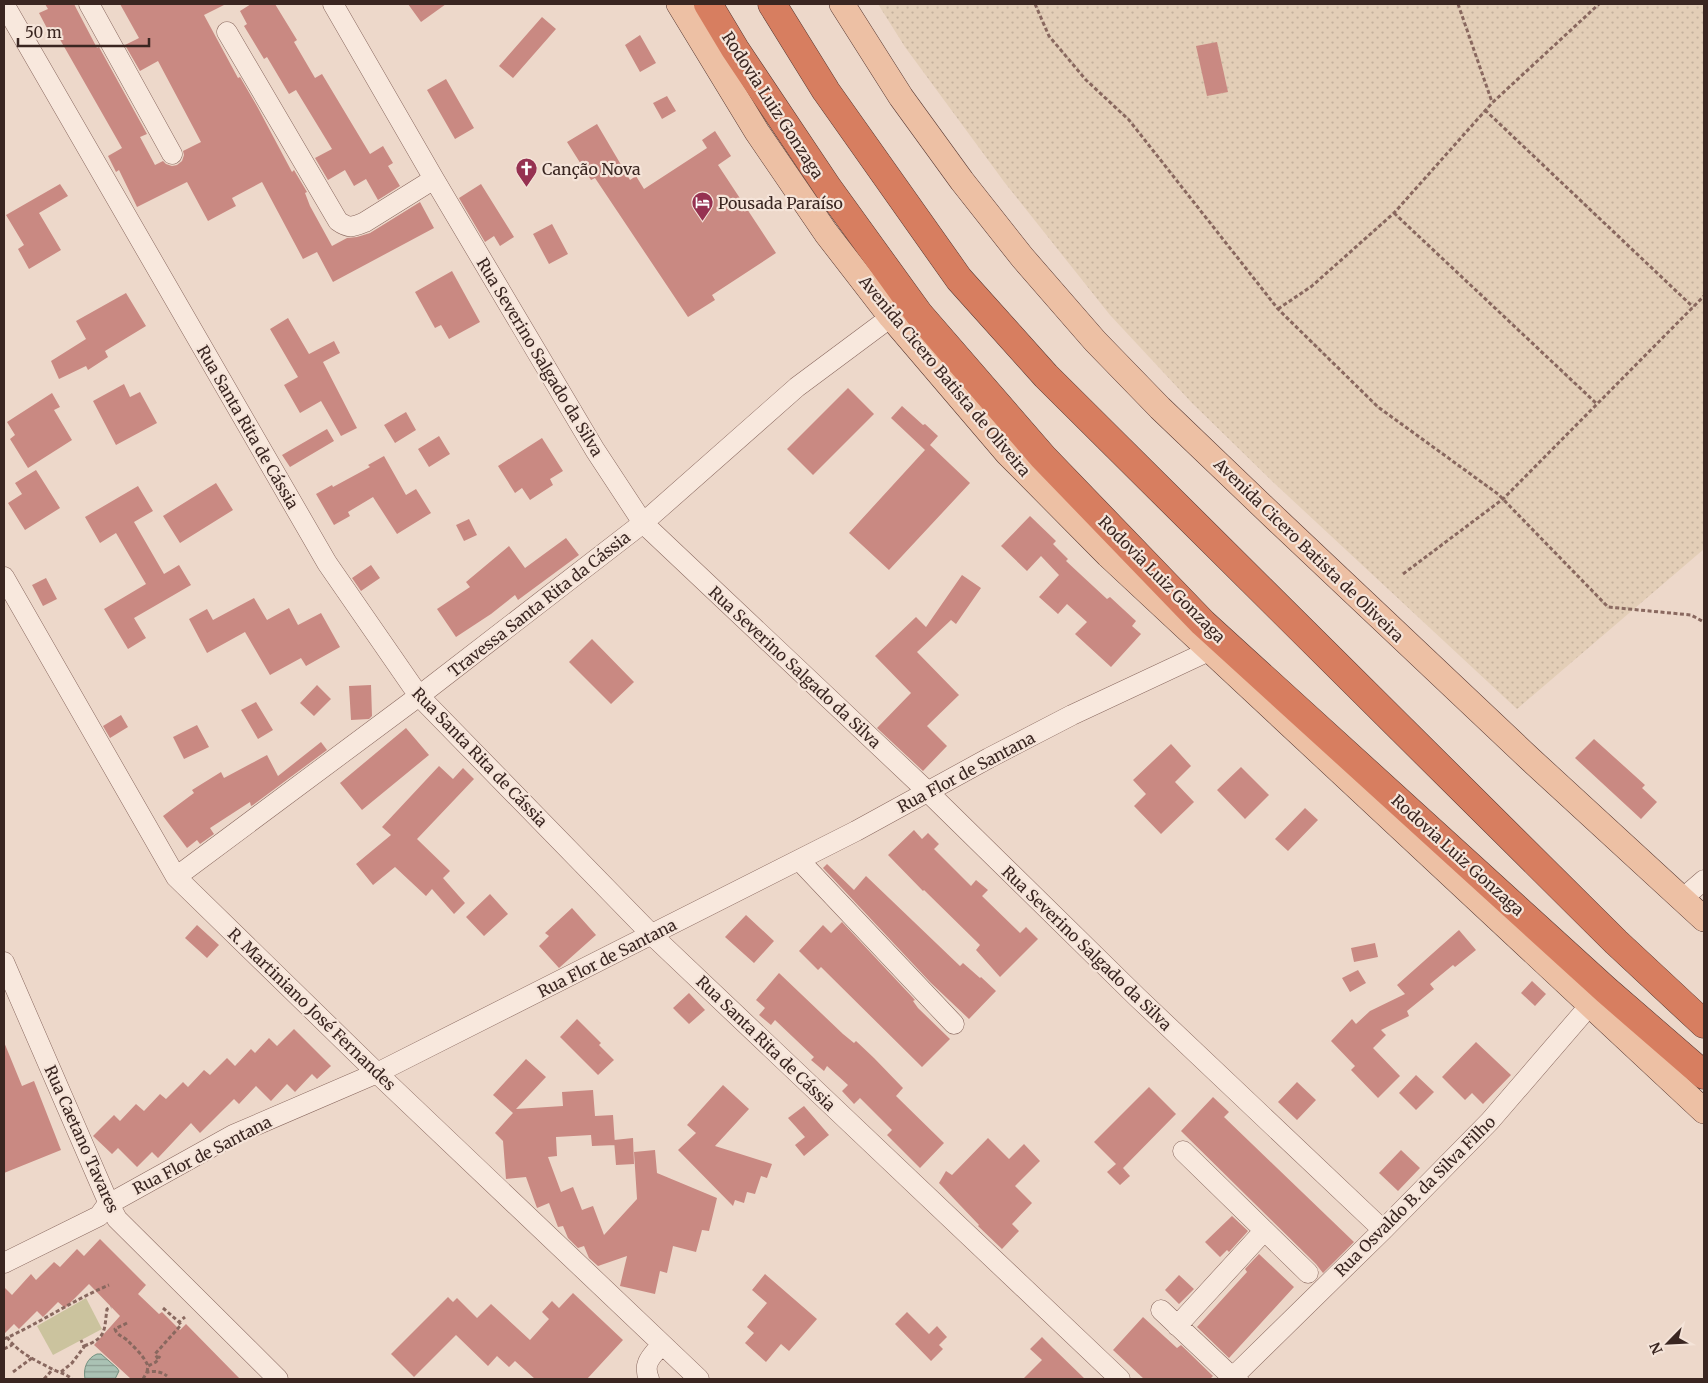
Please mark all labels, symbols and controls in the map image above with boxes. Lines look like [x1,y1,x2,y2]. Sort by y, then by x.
scale bar [18,15,149,47]
text: 50 m [25,23,62,42]
street label: Rodovia Luiz Gonzaga [718,28,828,183]
church icon: Canção Nova [514,157,538,188]
place label: Canção Nova [542,159,641,179]
hotel icon: Pousada Paraíso [690,191,714,222]
place label: Pousada Paraíso [718,193,843,213]
street label: Rua Severino Salgado da Silva [473,254,608,460]
street label: Avenida Cicero Batista de Oliveira [854,271,1035,481]
street label: Rua Santa Rita de Cássia [193,341,303,513]
street label: Avenida Cicero Batista de Oliveira [1209,453,1408,646]
street label: Rodovia Luiz Gonzaga [1094,511,1230,647]
street label: Travessa Santa Rita da Cássia [444,527,634,681]
street label: Rua Severino Salgado da Silva [705,582,886,752]
street label: Rua Santa Rita de Cássia [408,683,552,831]
street label: Rua Flor de Santana [894,727,1039,817]
street label: Rodovia Luiz Gonzaga [1388,790,1529,920]
street label: Rua Severino Salgado da Silva [998,862,1176,1035]
street label: Rua Flor de Santana [534,914,680,1002]
street label: R. Martiniano José Fernandes [224,923,400,1095]
street label: Rua Santa Rita de Cássia [692,971,840,1115]
street label: Rua Caetano Tavares [40,1062,124,1216]
street label: Rua Flor de Santana [129,1111,275,1199]
street label: Rua Osvaldo B. da Silva Filho [1331,1112,1499,1280]
north arrow [1643,1318,1693,1368]
text: N [1646,1340,1667,1357]

